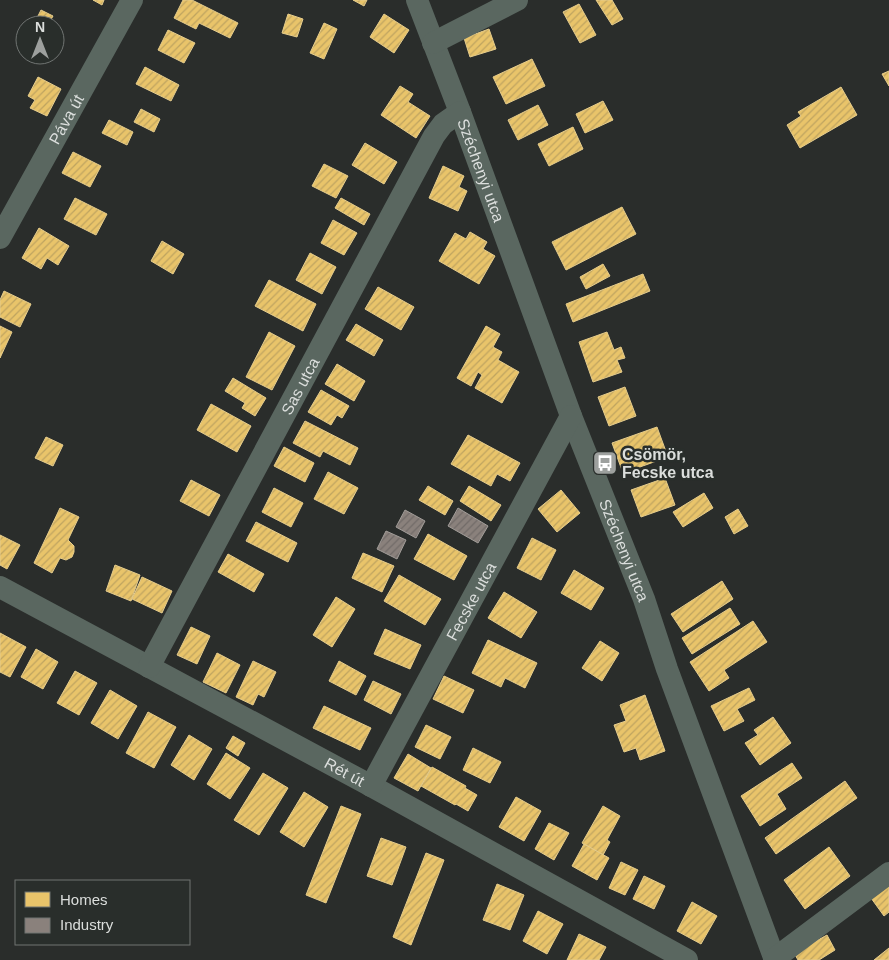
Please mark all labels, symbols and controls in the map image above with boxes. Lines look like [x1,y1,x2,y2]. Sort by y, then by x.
north arrow [15,15,65,65]
text: N [35,19,45,35]
street label: Páva út [45,91,87,147]
street label: Széchenyi utca [455,116,508,224]
street label: Sas utca [278,354,322,417]
place label: Csömör, Fecske utca [622,446,714,481]
bus stop icon: Csömör, Fecske utca [592,450,618,476]
street label: Széchenyi utca [596,497,653,604]
street label: Fecske utca [443,559,499,643]
street label: Rét út [322,754,368,789]
legend [15,880,190,945]
text: Homes [60,891,108,908]
text: Industry [60,916,114,933]

